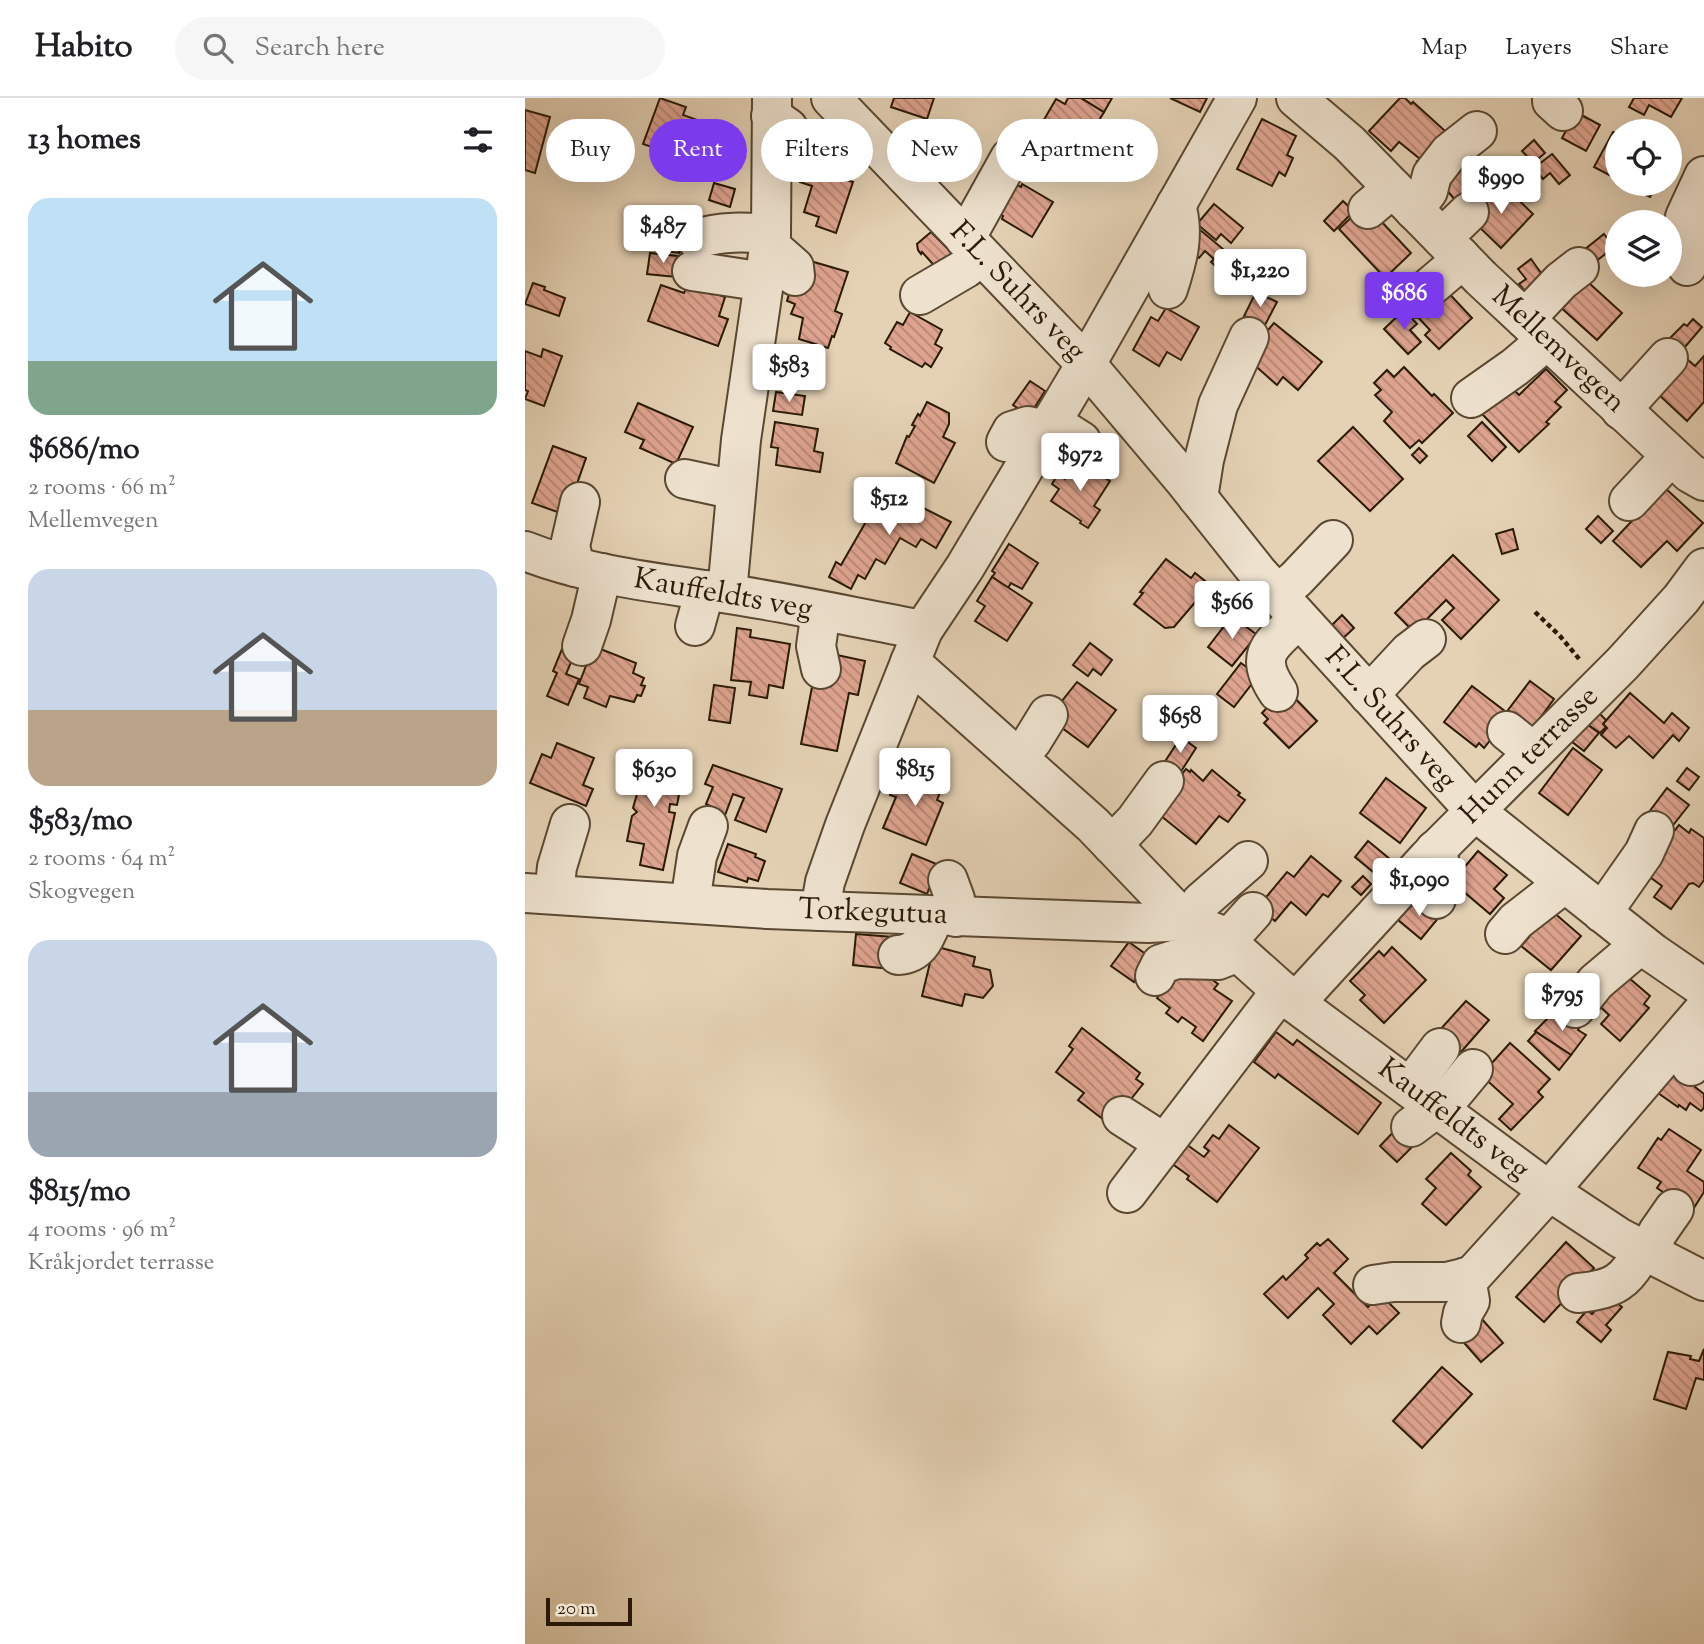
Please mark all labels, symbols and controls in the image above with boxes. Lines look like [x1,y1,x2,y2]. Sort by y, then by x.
search box [175,17,665,80]
text: Habito [35,24,133,72]
icon: search [199,29,237,67]
text: Search here [255,30,385,67]
text: Map [1421,31,1467,65]
text: Layers [1505,31,1572,65]
text: Share [1610,31,1669,65]
text: 13 homes [28,119,141,162]
chip: Buy [546,119,635,182]
chip: Rent [649,119,747,182]
chip: Filters [761,119,873,182]
chip: New [887,119,982,182]
chip: Apartment [996,119,1158,182]
map controls [1605,119,1682,287]
button: locate [1605,119,1682,196]
icon: filters [459,121,497,159]
pin: $990 [1460,156,1542,216]
text: $990 [1478,162,1524,195]
pin: $487 [622,206,704,265]
button: layers [1605,210,1682,287]
text: $487 [640,211,686,244]
street label: F.L. Suhrs veg [939,212,1095,372]
icon: home [200,243,326,369]
pin: $1,220 [1203,250,1317,309]
text: $1,220 [1230,255,1290,288]
pin: $686 [1363,272,1445,332]
street label: Mellemvegen [1481,276,1635,424]
text: $686 [1381,278,1427,311]
pin: $583 [748,344,830,404]
text: $583 [769,350,809,383]
text: $686/mo [28,429,140,472]
pin: $972 [1039,434,1121,493]
text: $972 [1057,439,1103,472]
text: 2 rooms · 66 m² [28,472,176,505]
pin: $512 [848,478,930,537]
text: $512 [870,483,908,516]
text: Mellemvegen [28,505,159,538]
street label: Kauffeldts veg [630,558,816,632]
pin: $566 [1191,582,1273,641]
text: $566 [1211,587,1254,620]
icon: home [200,614,326,740]
street label: F.L. Suhrs veg [1314,638,1466,800]
street label: Hunn terrasse [1451,677,1609,835]
pin: $658 [1139,696,1221,755]
text: $658 [1158,701,1202,734]
pin: $815 [874,748,956,808]
pin: $630 [613,750,695,809]
text: $815 [895,754,935,787]
text: $630 [632,755,676,788]
text: $583/mo [28,800,133,843]
text: 2 rooms · 64 m² [28,843,175,876]
pin: $1,090 [1362,858,1476,918]
text: $1,090 [1389,864,1449,897]
text: Skogvegen [28,876,135,909]
street label: Torkegutua [798,889,948,937]
pin: $795 [1521,974,1603,1033]
text: $795 [1541,979,1583,1012]
icon: home [200,985,326,1111]
street label: Kauffeldts veg [1368,1049,1538,1191]
text: $815/mo [28,1171,131,1214]
text: 4 rooms · 96 m² [28,1214,176,1247]
text: Kråkjordet terrasse [28,1247,215,1280]
scale bar [546,1595,632,1627]
text: 20 m [557,1596,596,1623]

